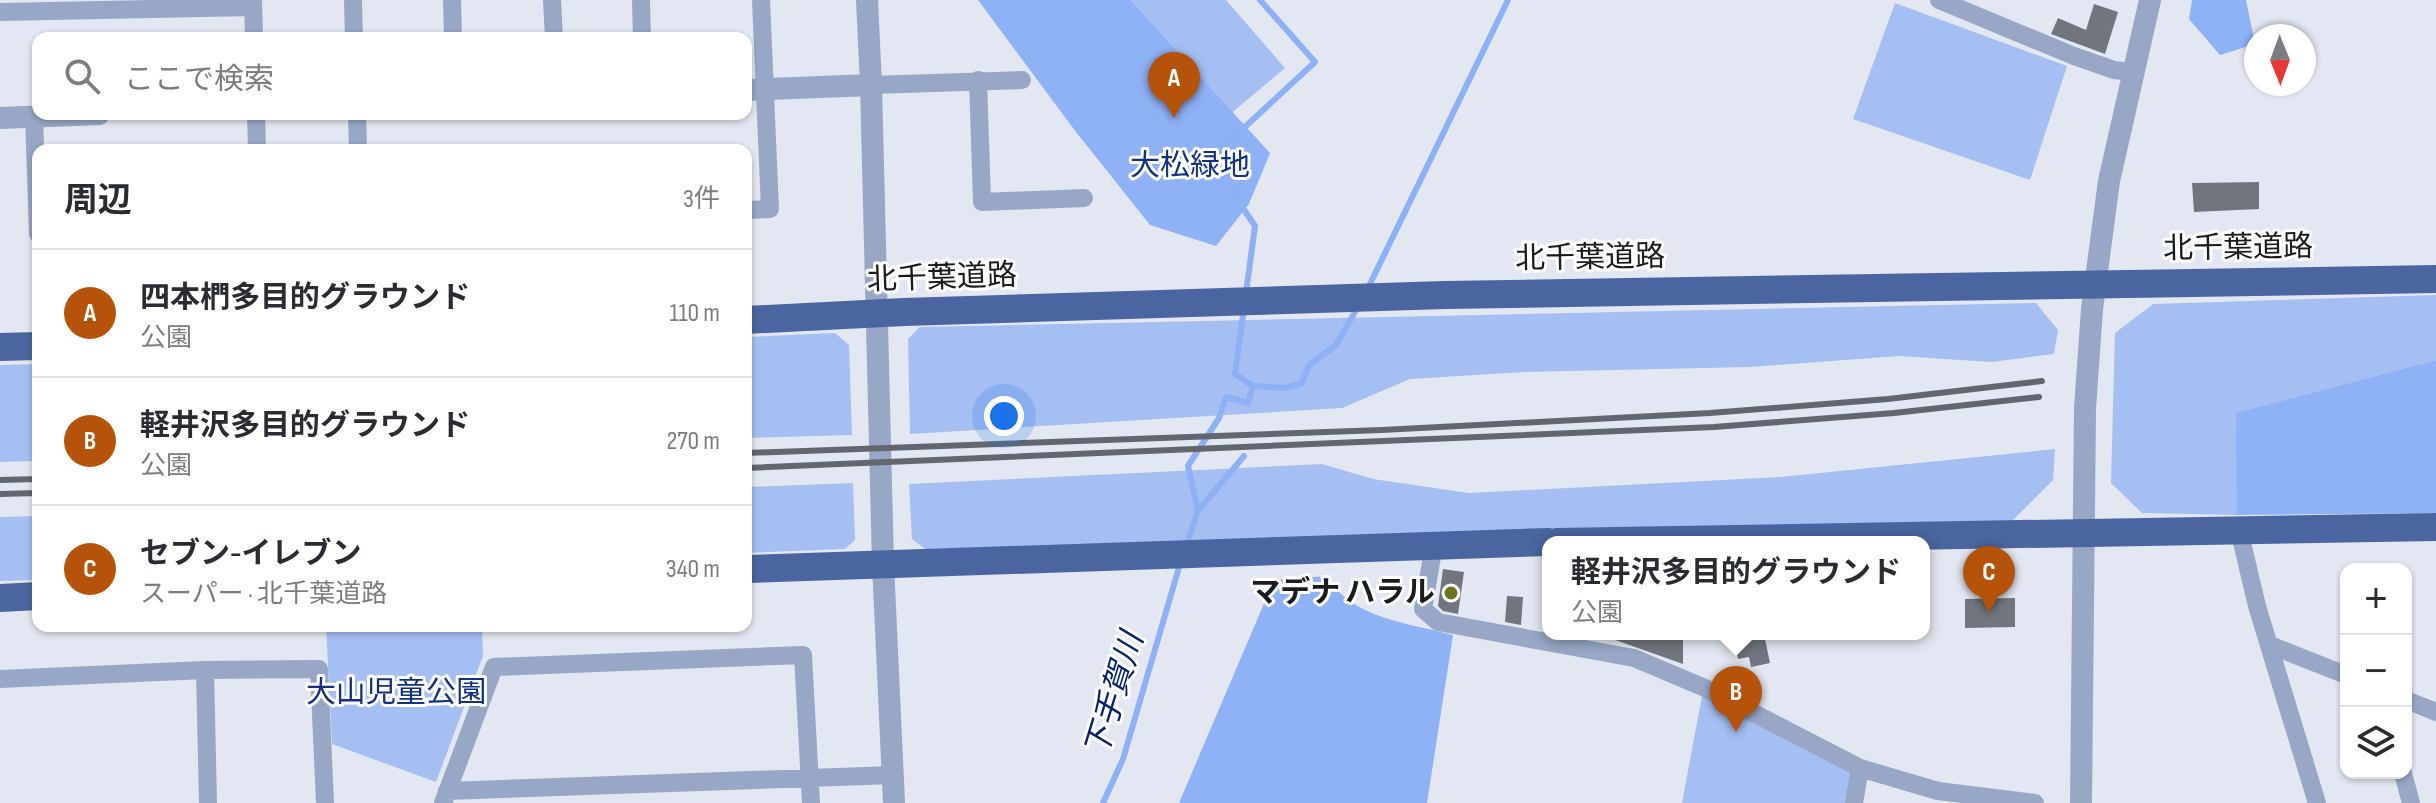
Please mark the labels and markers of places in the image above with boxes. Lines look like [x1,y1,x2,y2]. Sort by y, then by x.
pin: A [1148,52,1200,118]
pin: C [1963,546,2015,612]
place label: マデナ ハラル [1250,575,1435,611]
marker: マデナ ハラル [1442,584,1460,602]
pin: B [1710,666,1762,732]

